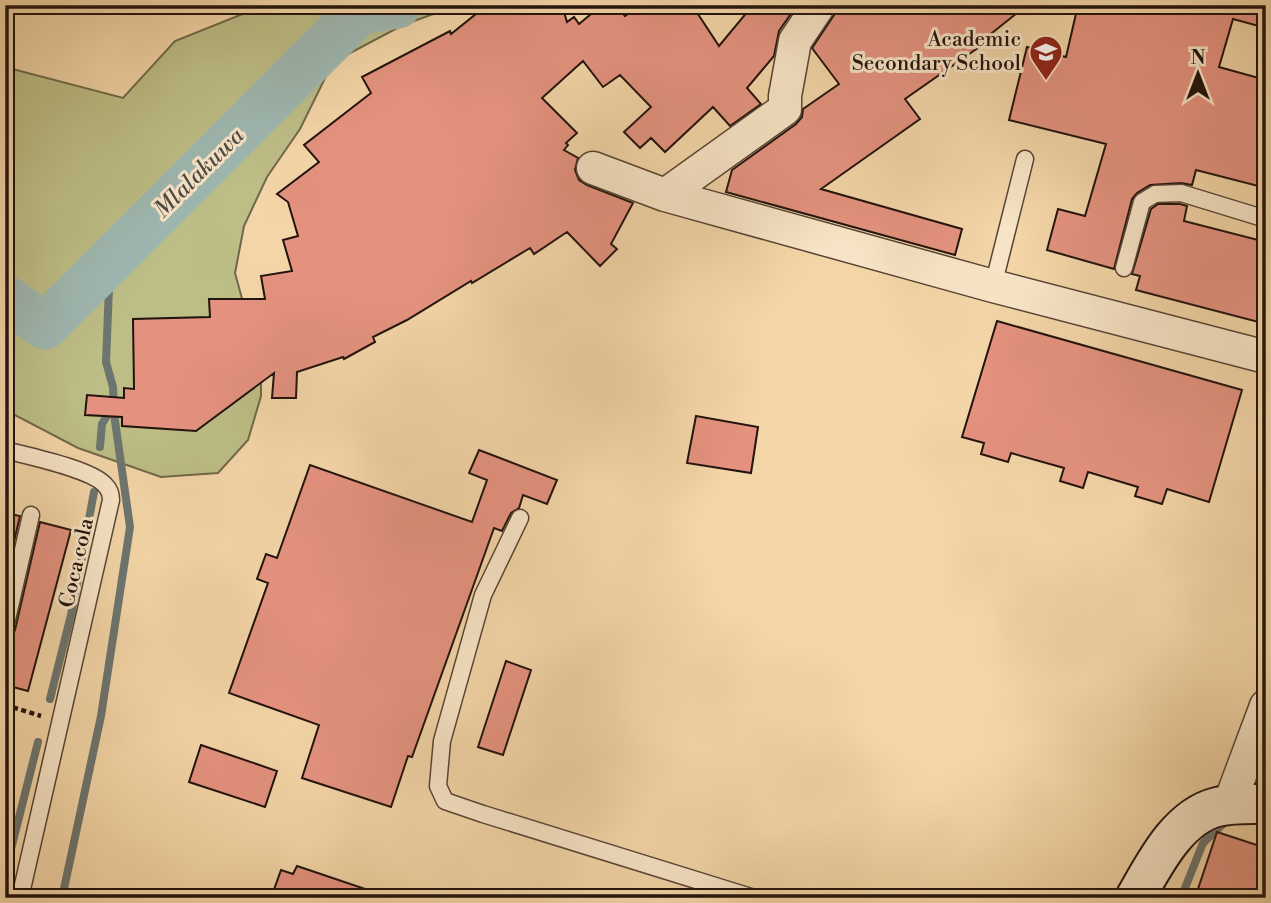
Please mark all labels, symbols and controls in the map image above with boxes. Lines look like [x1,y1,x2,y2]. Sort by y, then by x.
place label: Academic Secondary School [852,27,1021,77]
school or university icon: Academic Secondary School [1027,33,1065,82]
north arrow [1162,38,1232,108]
text: N [1190,46,1206,70]
water label: Mlalakuwa [148,122,250,224]
street label: Coca cola [54,515,100,610]

